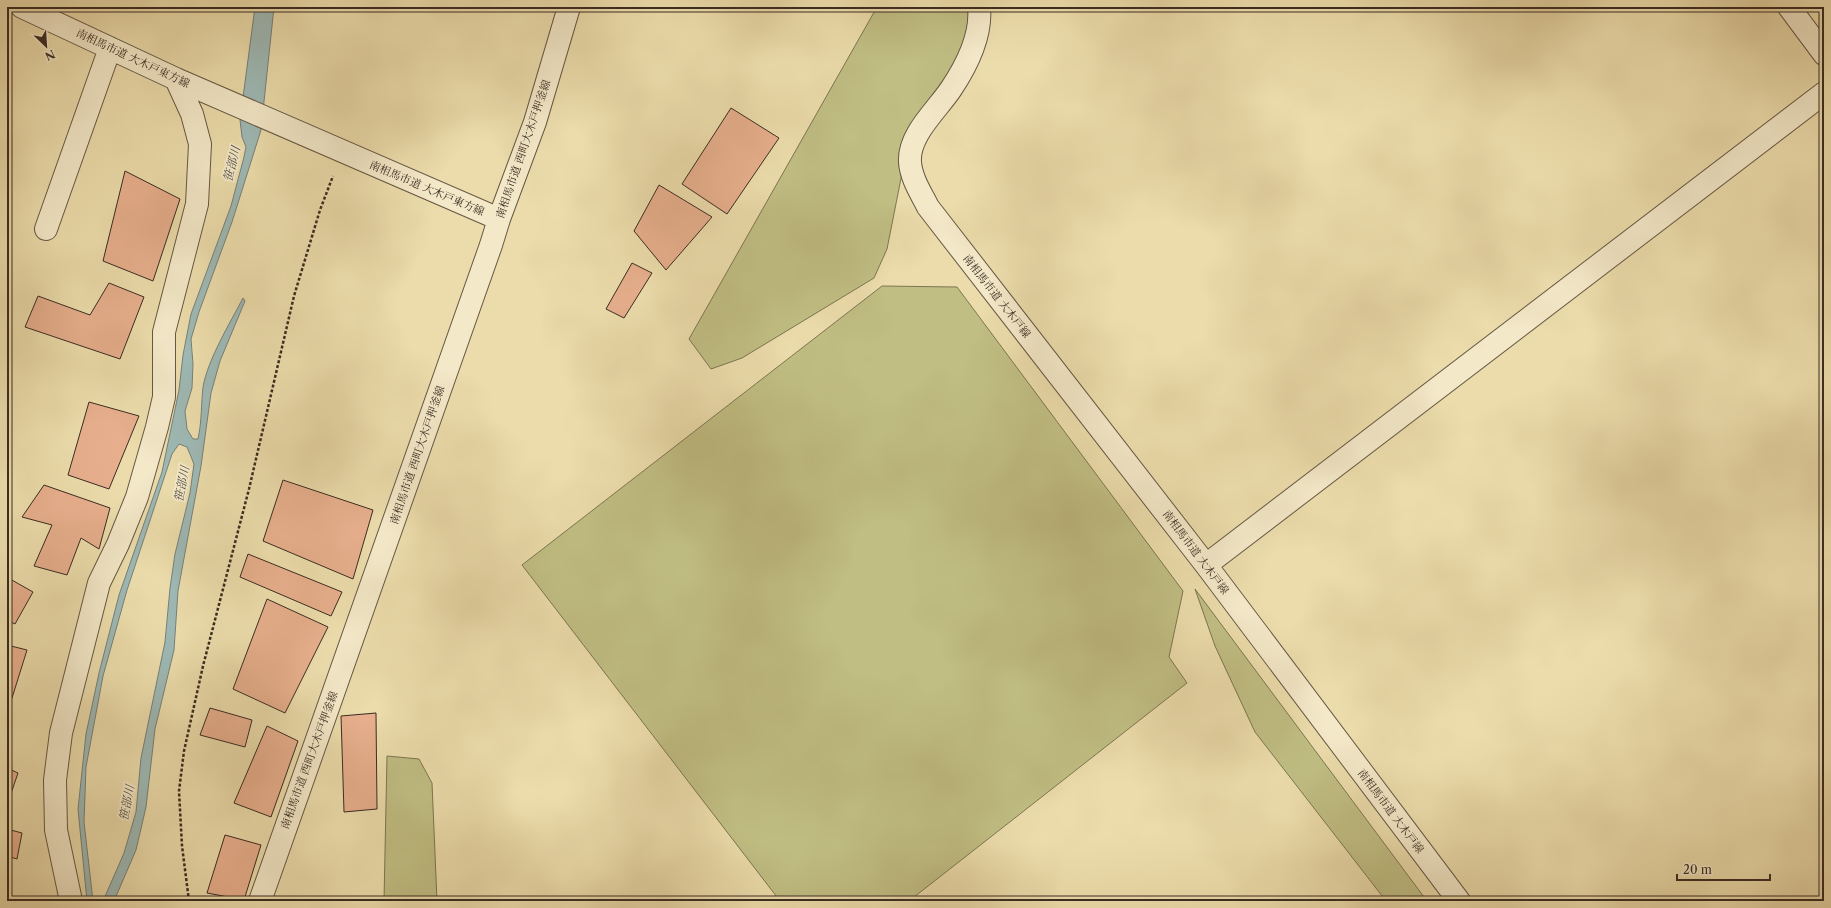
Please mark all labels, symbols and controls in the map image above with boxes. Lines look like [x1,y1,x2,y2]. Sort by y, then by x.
street label: 南相馬市道 大木戸東方線 [74,25,192,91]
north arrow [26,26,66,66]
text: N [43,47,58,64]
street label: 南相馬市道 西町大木戸押釜線 [493,78,553,220]
water label: 笹部川 [220,143,244,183]
street label: 南相馬市道 大木戸東方線 [367,157,487,219]
street label: 南相馬市道 大木戸線 [960,252,1034,340]
street label: 南相馬市道 西町大木戸押釜線 [387,384,447,526]
water label: 笹部川 [171,463,193,503]
street label: 南相馬市道 大木戸線 [1160,507,1232,597]
street label: 南相馬市道 西町大木戸押釜線 [277,689,341,831]
street label: 南相馬市道 大木戸線 [1355,766,1427,856]
water label: 笹部川 [116,782,138,822]
scale bar [1677,856,1770,882]
text: 20 m [1683,862,1712,877]

